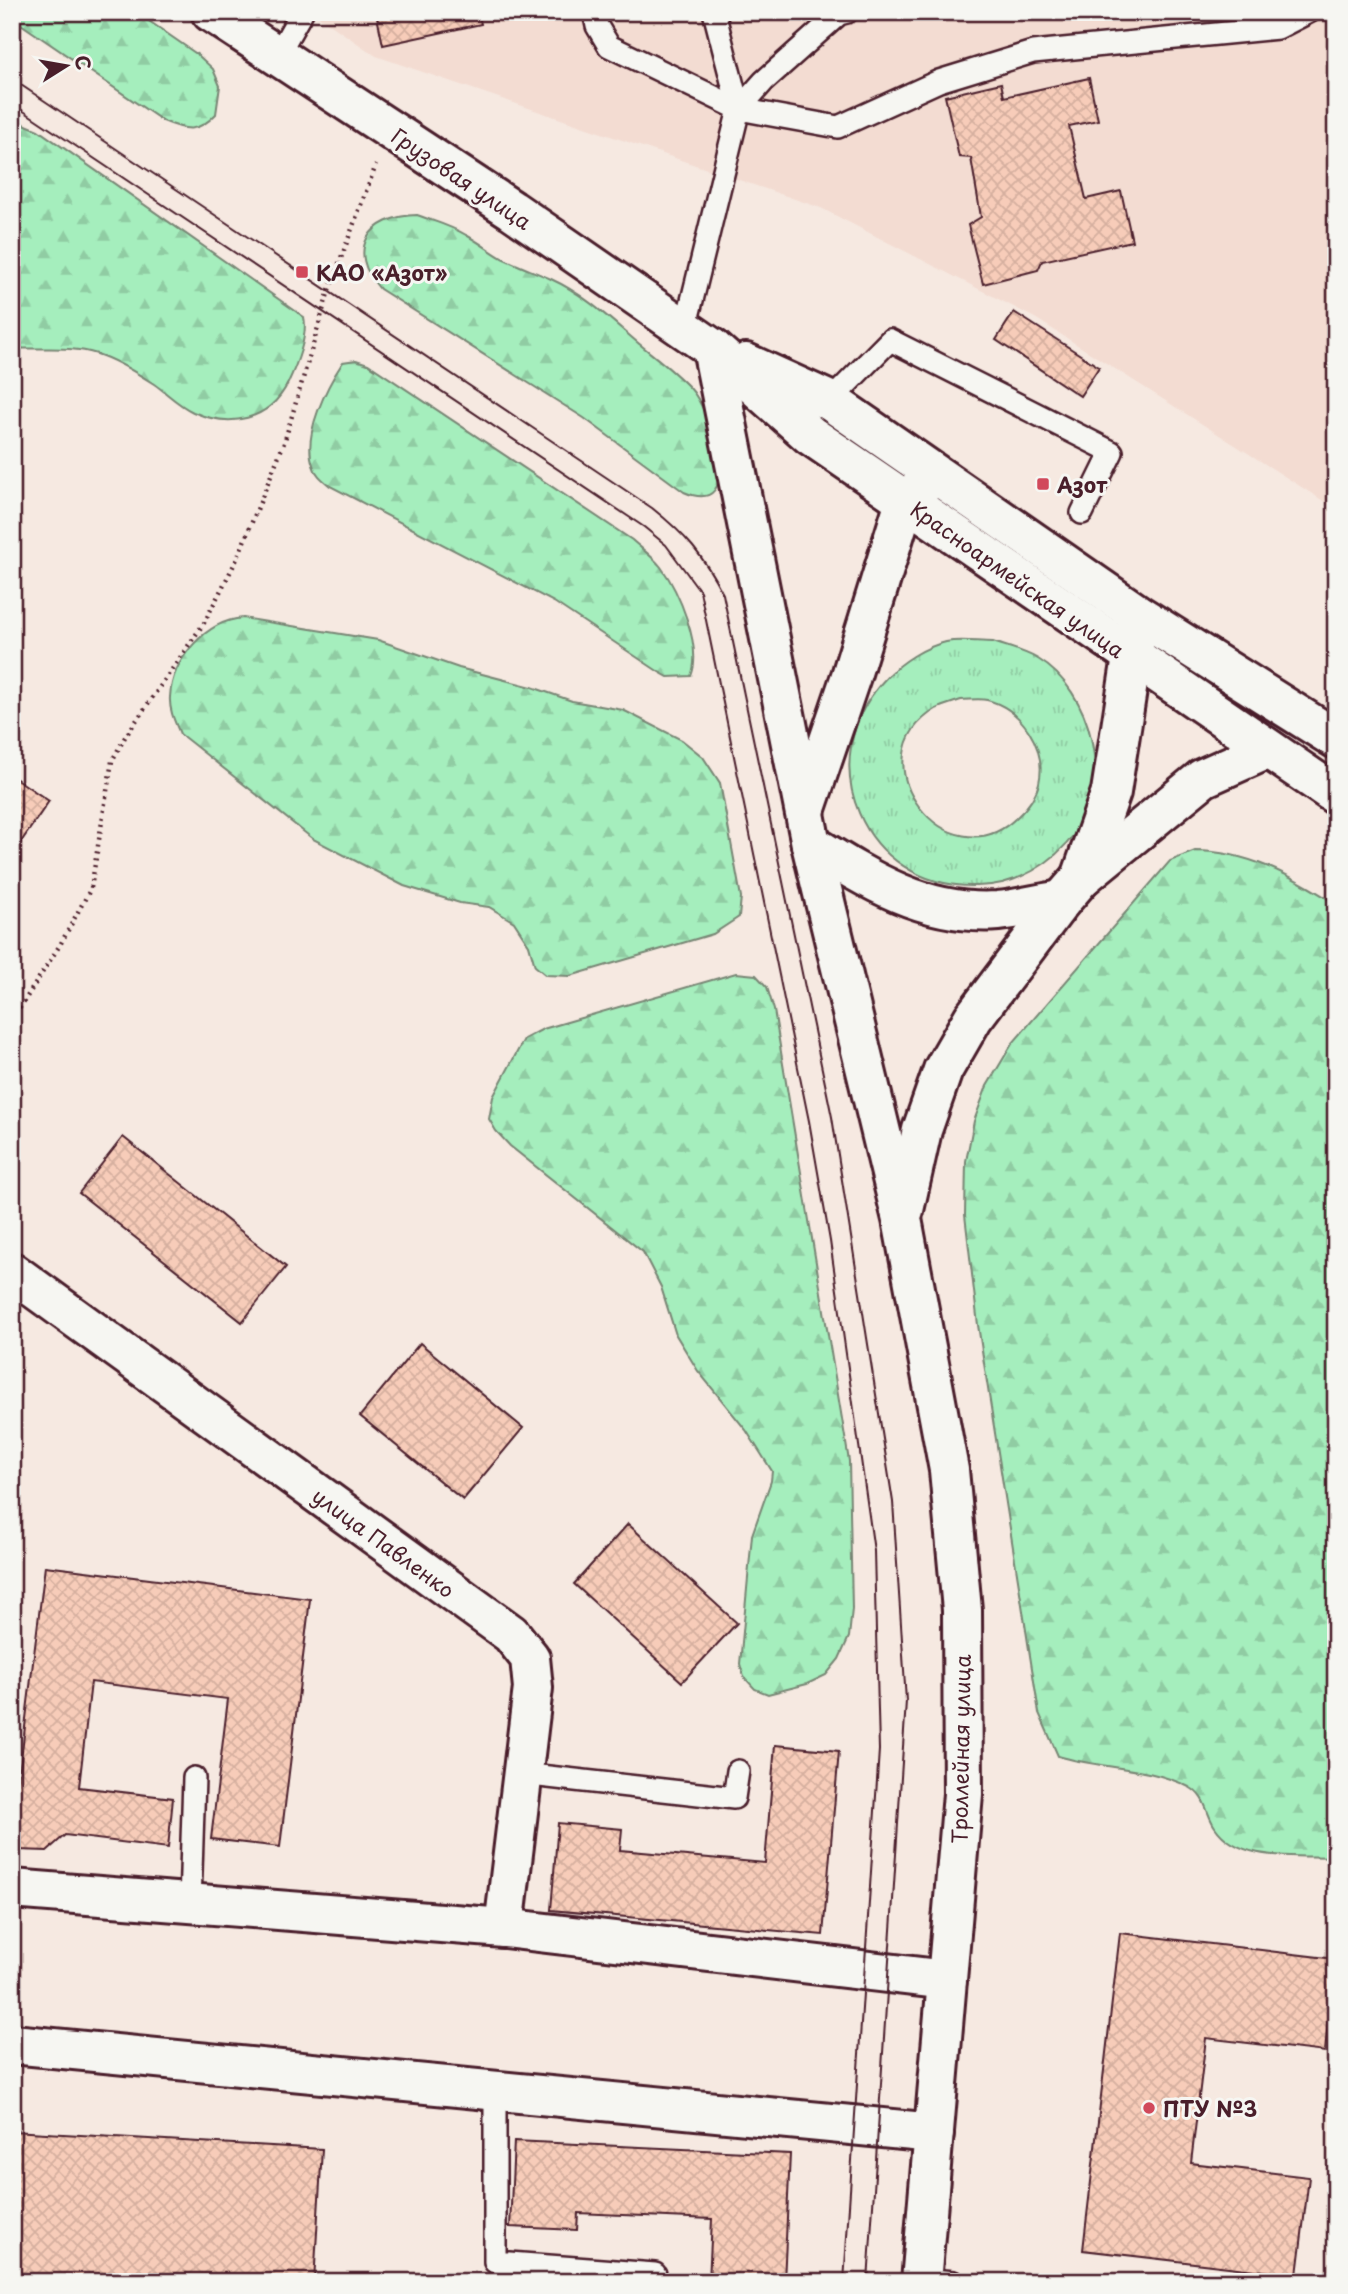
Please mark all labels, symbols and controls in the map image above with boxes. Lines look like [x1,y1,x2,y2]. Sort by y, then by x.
north arrow [32,32,102,102]
text: С [69,53,99,72]
street label: Грузовая улица [386,119,539,237]
place label: КАО «Азот» [316,256,448,288]
marker: КАО «Азот» [294,264,310,280]
place label: Азот [1056,468,1108,500]
marker: Азот [1035,476,1051,492]
street label: Красноармейская улица [904,493,1132,666]
street label: улица Павленко [306,1479,462,1605]
street label: Троллейная улица [942,1653,978,1844]
place label: ПТУ №3 [1163,2092,1257,2124]
marker: ПТУ №3 [1141,2100,1157,2116]

